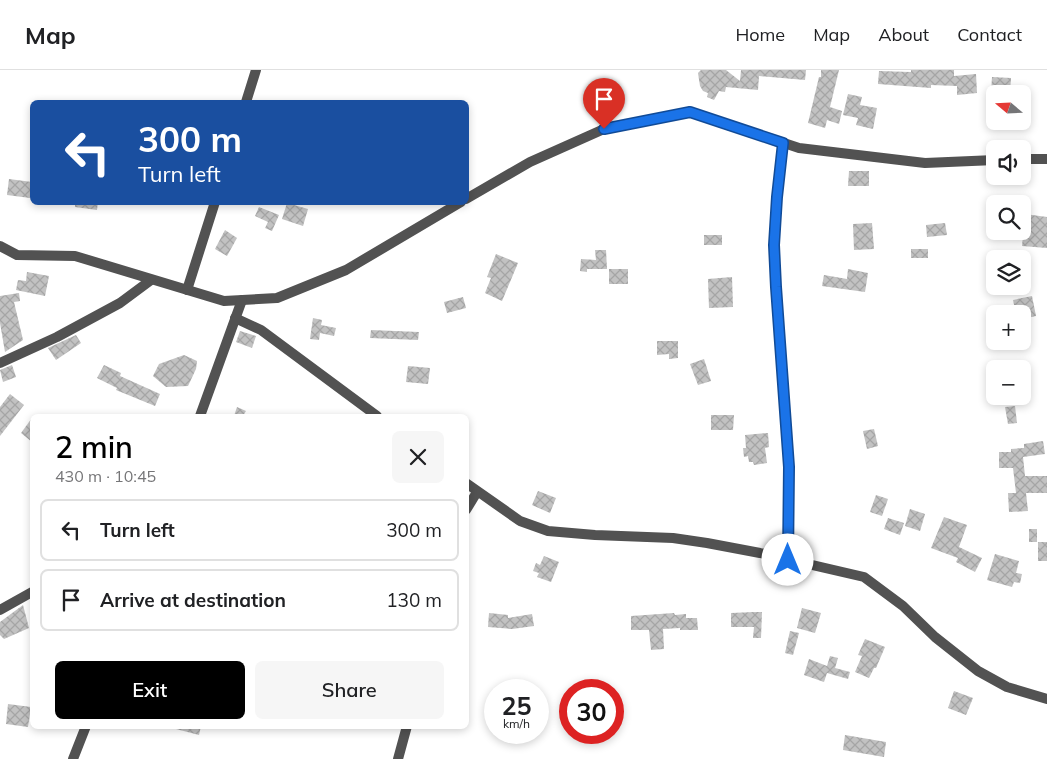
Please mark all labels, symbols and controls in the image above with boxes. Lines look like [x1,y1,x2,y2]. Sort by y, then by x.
text: Map [25,20,76,50]
text: Home [735,23,785,46]
text: Map [813,23,850,46]
text: About [878,23,929,46]
text: Contact [957,23,1022,46]
pin [583,78,625,129]
icon: arrive [590,85,618,113]
north arrow [986,85,1031,130]
map controls [986,85,1031,405]
text: 300 m [138,117,242,161]
icon: left [55,120,120,185]
button: sound [986,140,1031,185]
text: Turn left [138,160,221,188]
button: search [986,195,1031,240]
button: layers [986,250,1031,295]
button: + [986,305,1031,350]
button: − [986,360,1031,405]
text: 2 min [55,428,133,466]
button: close [392,431,444,483]
text: 430 m · 10:45 [55,466,156,486]
icon: left [57,516,85,544]
text: Turn left [100,518,175,542]
text: 300 m [386,518,442,542]
position arrow [761,533,813,585]
icon: arrive [57,586,85,614]
text: Arrive at destination [100,588,286,612]
text: 130 m [386,588,442,612]
button: Exit [55,661,245,719]
button: Share [255,661,444,719]
speed limit sign: 30 [559,679,624,744]
text: 25 [501,690,532,721]
text: km/h [503,716,530,731]

